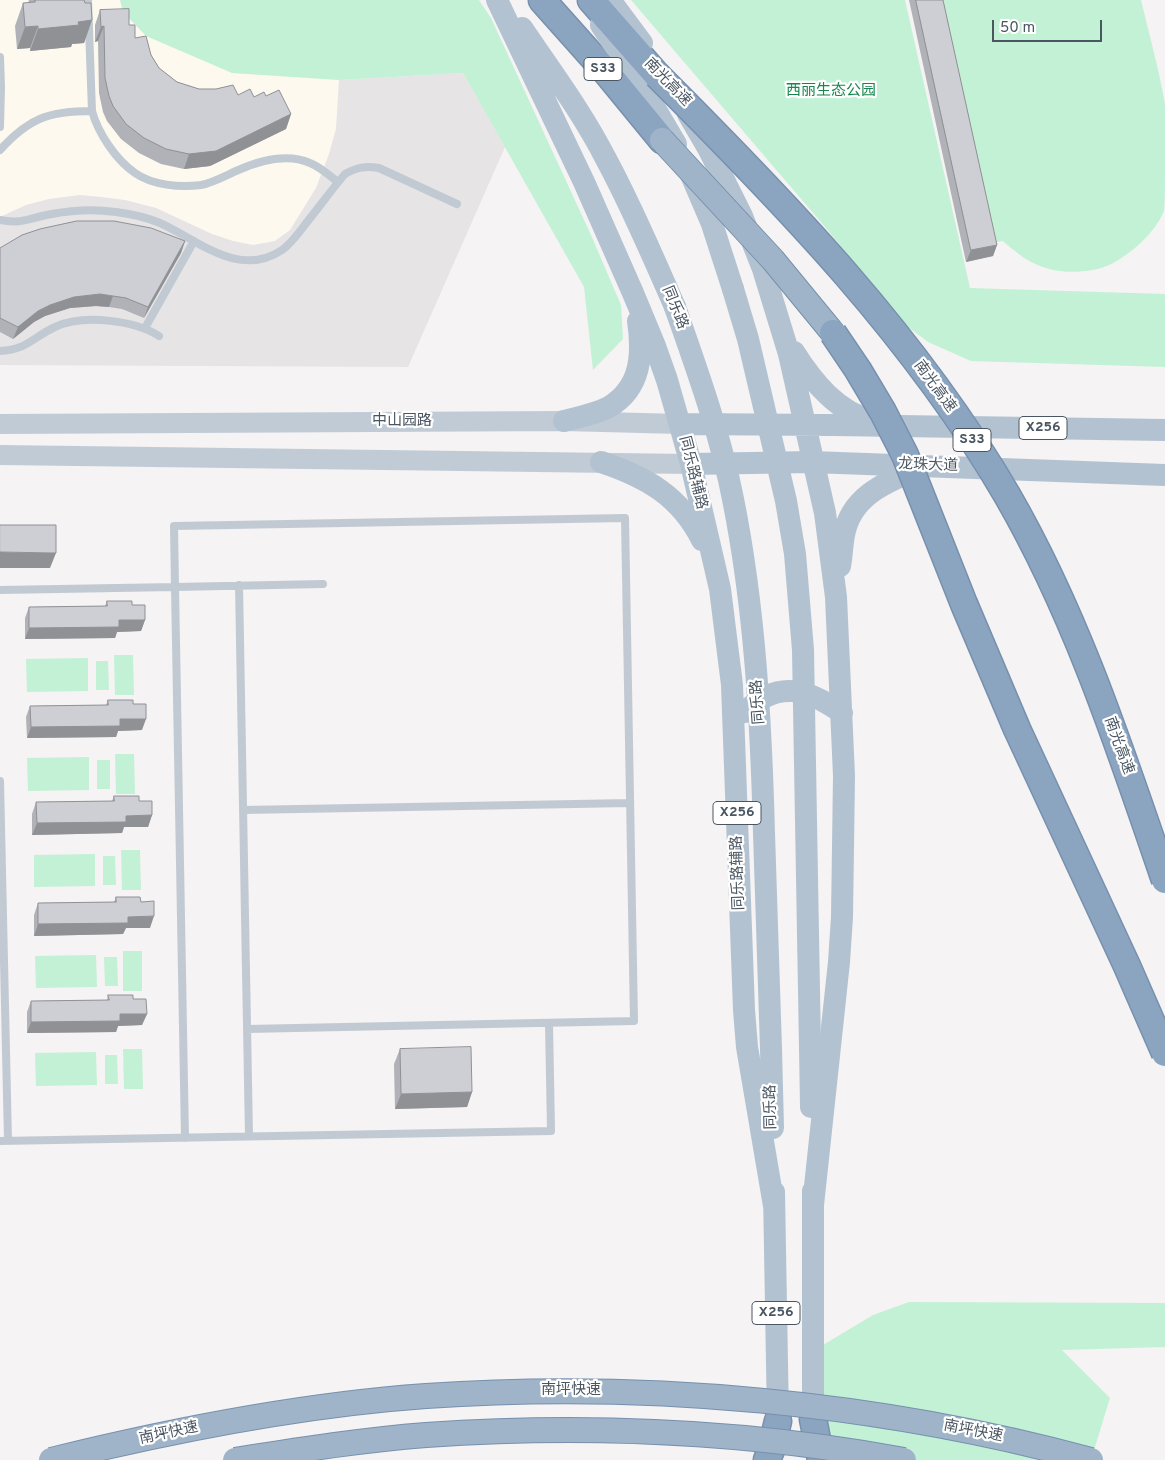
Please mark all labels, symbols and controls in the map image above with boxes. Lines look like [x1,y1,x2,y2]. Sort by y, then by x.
scale bar [995,10,1105,42]
text: 50 m [1000,19,1035,38]
street label: 南光高速 [640,55,694,111]
road number: S33 [584,58,622,80]
park label: 西丽生态公园 [786,83,876,101]
street label: 同乐路 [657,284,691,332]
street label: 南光高速 [909,357,959,417]
street label: 中山园路 [372,413,432,431]
road number: X256 [1019,416,1067,439]
road number: S33 [953,428,991,452]
street label: 同乐路辅路 [674,434,710,512]
street label: 龙珠大道 [898,456,958,476]
street label: 同乐路 [748,679,770,725]
street label: 南光高速 [1099,715,1137,777]
road number: X256 [713,801,761,824]
street label: 同乐路辅路 [729,835,749,911]
street label: 同乐路 [763,1084,781,1130]
road number: X256 [752,1302,800,1325]
street label: 南坪快速 [541,1382,601,1400]
street label: 南坪快速 [942,1417,1004,1447]
street label: 南坪快速 [138,1419,200,1449]

